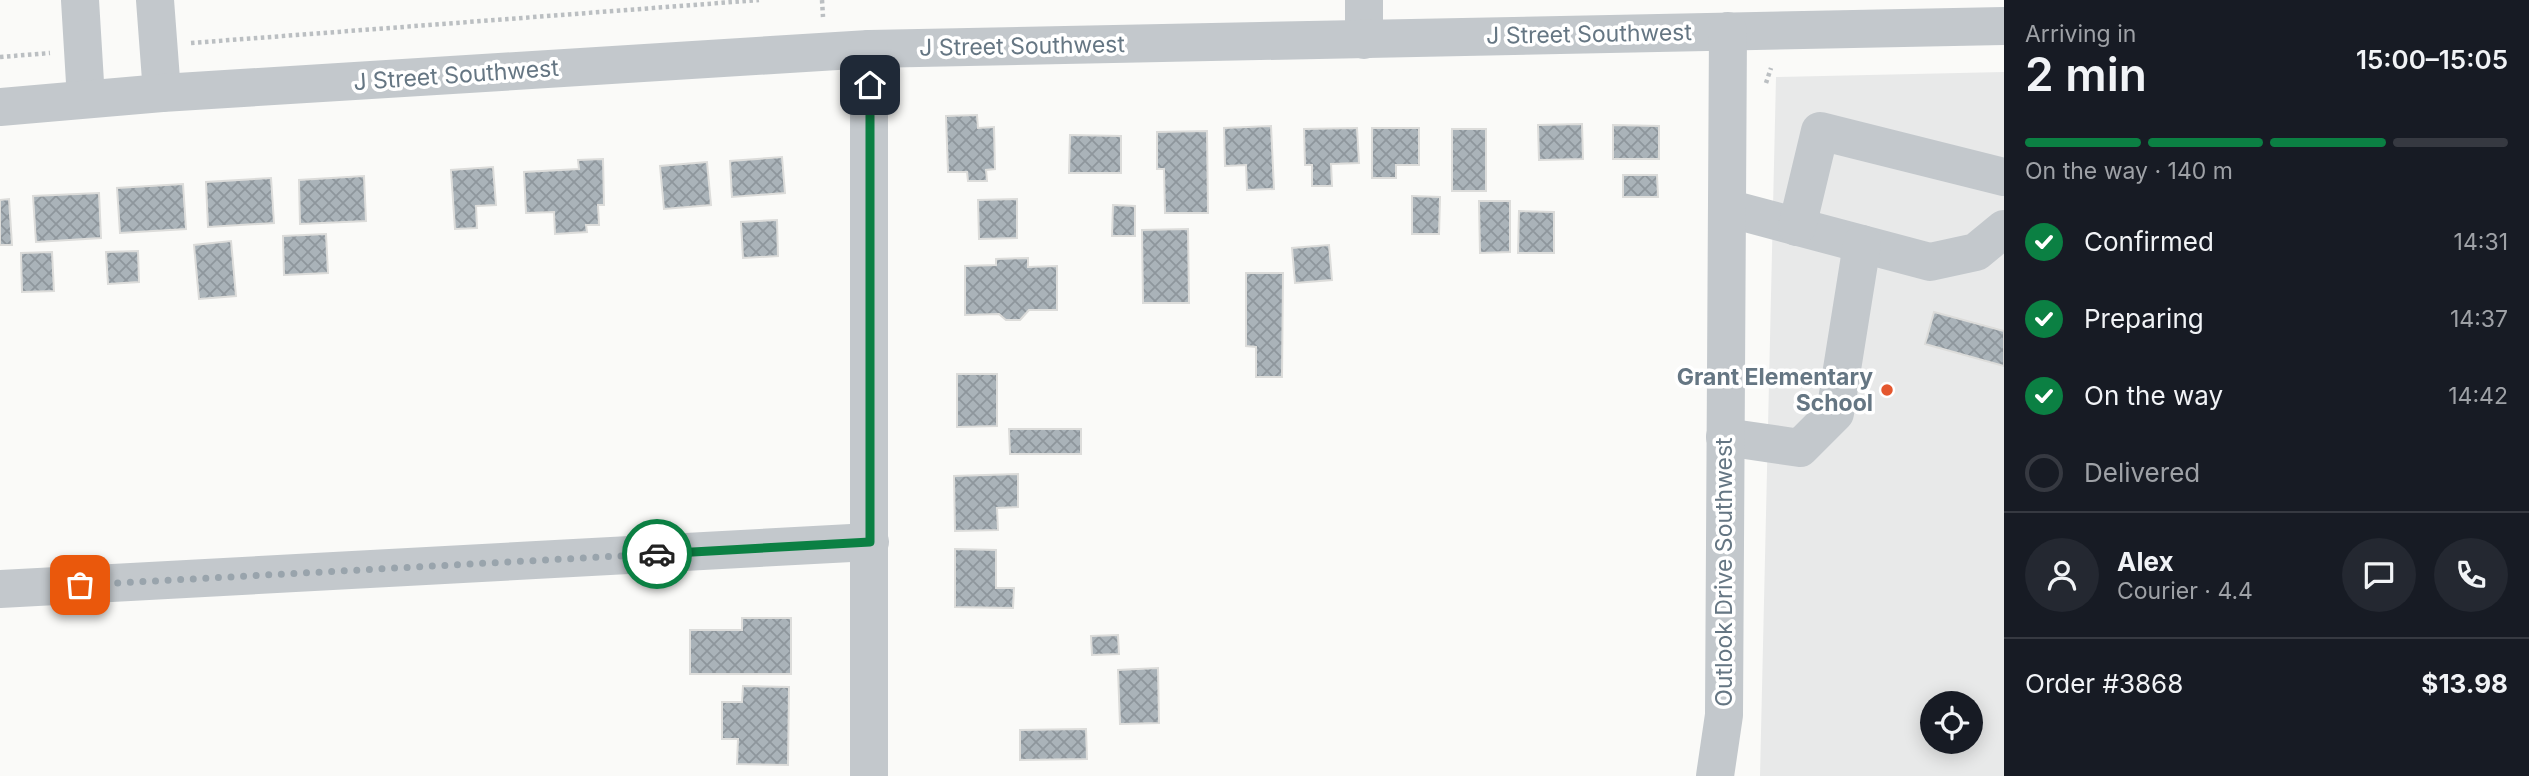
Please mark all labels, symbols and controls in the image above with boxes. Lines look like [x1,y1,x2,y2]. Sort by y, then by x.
street label: J Street Southwest [1486,18,1693,50]
text: Arriving in [2025,20,2136,48]
street label: J Street Southwest [919,30,1126,62]
text: 15:00–15:05 [2356,44,2508,75]
text: 2 min [2025,46,2147,102]
street label: J Street Southwest [352,54,560,96]
pin [840,55,900,115]
icon: home [851,66,889,104]
text: On the way · 140 m [2025,157,2233,185]
icon: check [2025,223,2063,261]
text: Confirmed [2084,226,2214,257]
text: 14:31 [2454,228,2508,256]
icon: check [2025,300,2063,338]
text: Preparing [2084,303,2204,334]
text: 14:37 [2450,305,2508,333]
place label: Grant Elementary School [1677,363,1873,417]
icon: check [2025,377,2063,415]
text: On the way [2084,380,2223,411]
marker: Grant Elementary School [1879,382,1895,398]
text: 14:42 [2448,382,2508,410]
street label: Outlook Drive Southwest [1710,437,1738,707]
text: Delivered [2084,457,2200,488]
courier [622,519,692,589]
icon: car [638,535,676,573]
button: person [2025,538,2099,612]
button: chat [2342,538,2416,612]
button: phone [2434,538,2508,612]
text: Alex [2117,546,2174,577]
pin [50,555,110,615]
icon: bag [61,566,99,604]
text: Courier · 4.4 [2117,577,2253,605]
text: Order #3868 [2025,668,2183,699]
text: $13.98 [2421,668,2508,699]
map controls [1920,691,1983,754]
button: locate [1920,691,1983,754]

